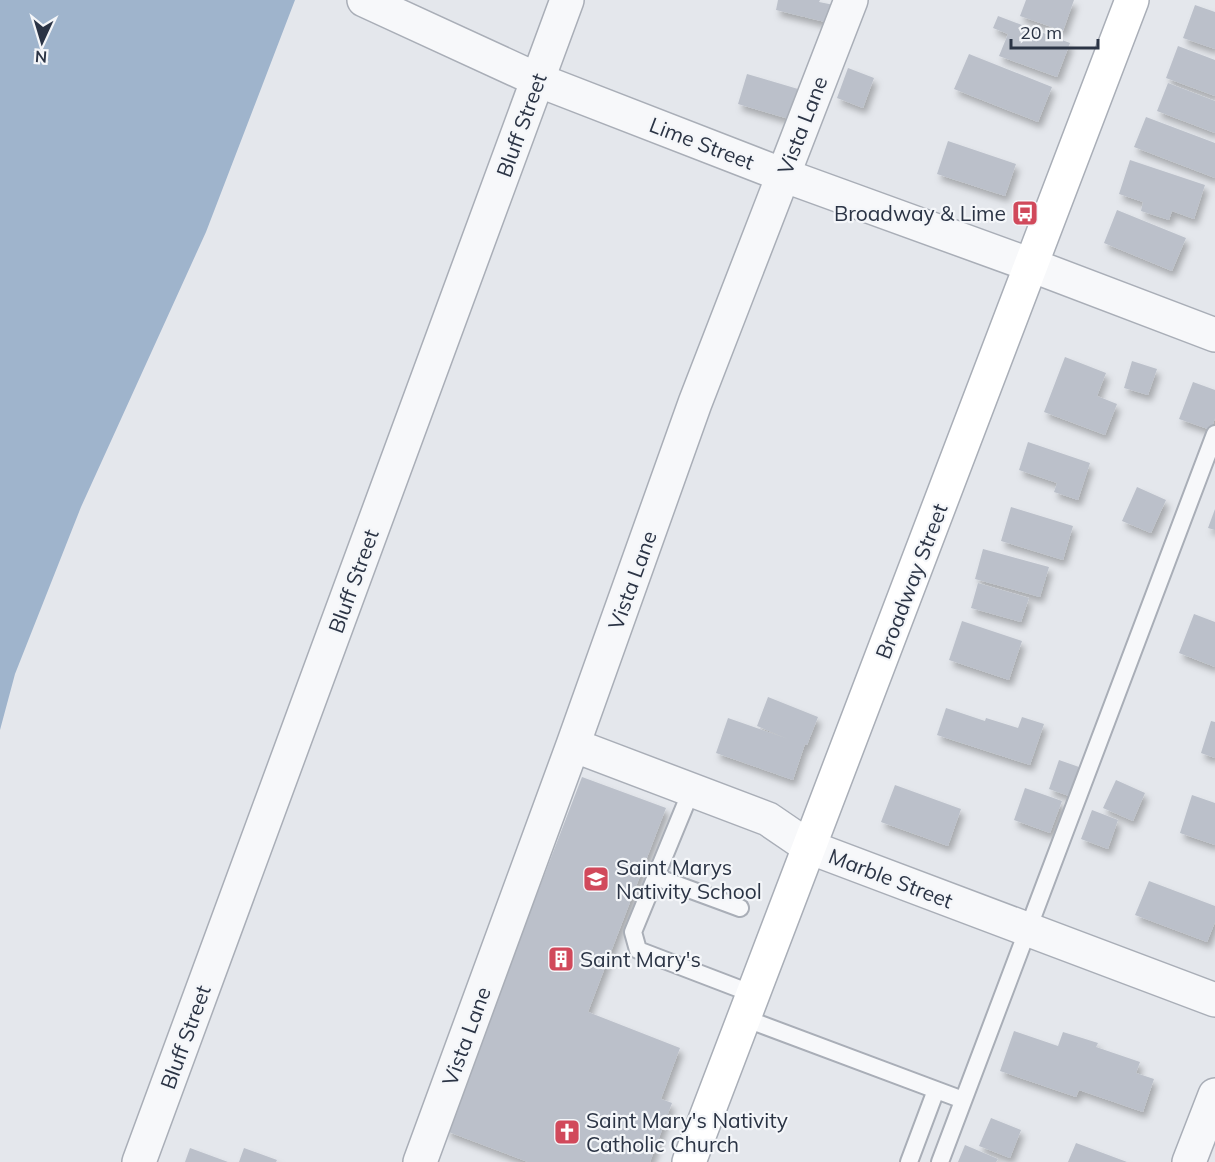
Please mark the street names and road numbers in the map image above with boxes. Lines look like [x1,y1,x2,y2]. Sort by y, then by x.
street label: Bluff Street [490,69,552,181]
street label: Vista Lane [771,72,833,178]
street label: Lime Street [646,111,758,175]
street label: Broadway Street [869,500,953,662]
street label: Bluff Street [322,525,384,637]
street label: Vista Lane [602,527,662,633]
street label: Marble Street [825,842,957,914]
street label: Bluff Street [154,981,216,1093]
street label: Vista Lane [436,983,496,1089]

